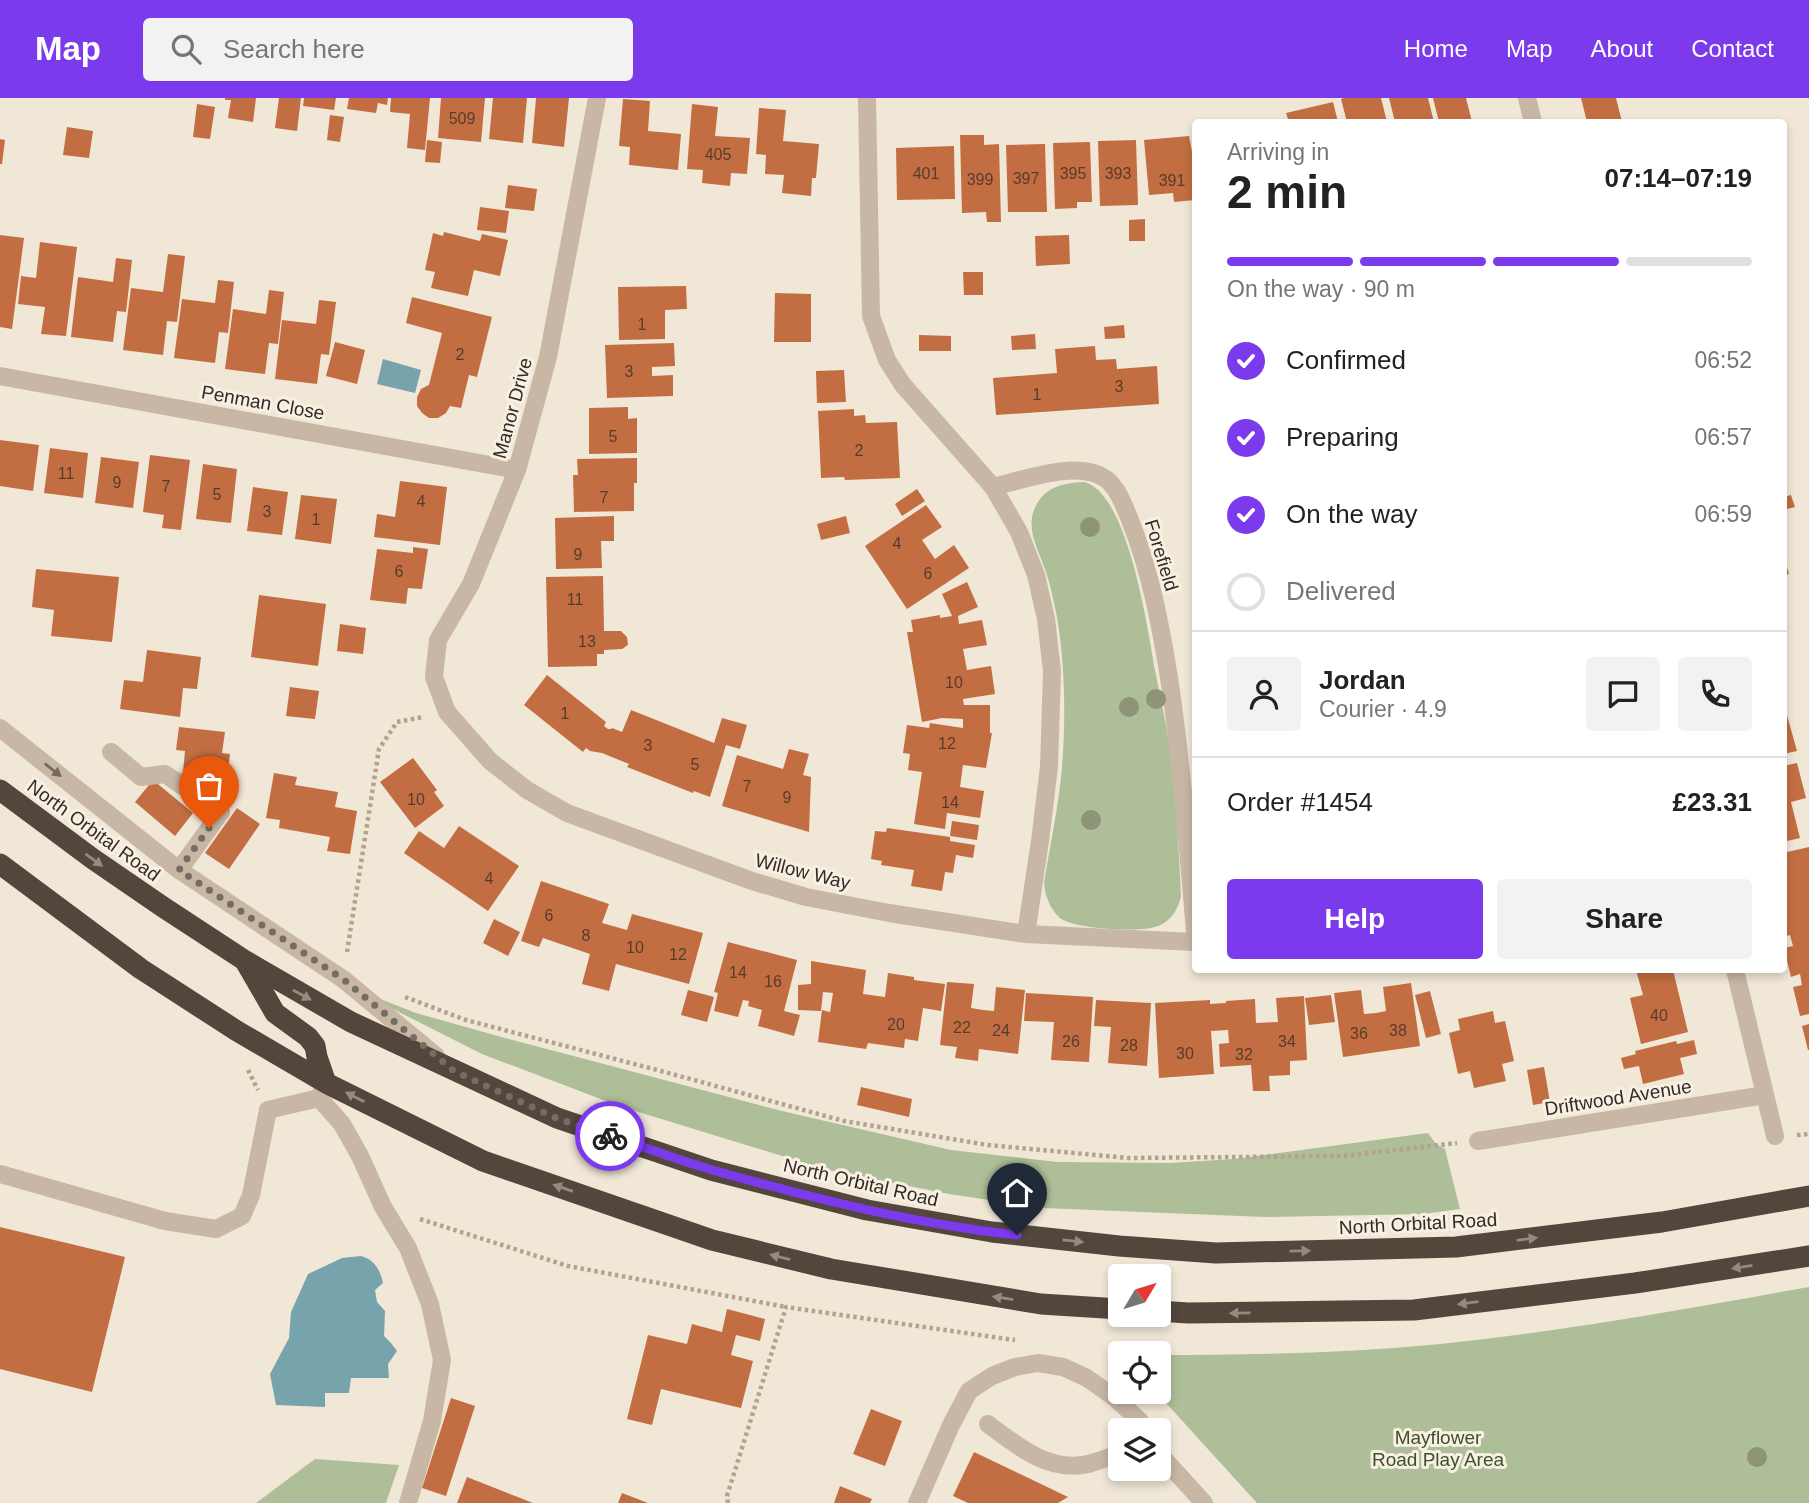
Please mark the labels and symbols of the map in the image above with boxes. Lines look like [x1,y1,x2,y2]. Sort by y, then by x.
house number: 509 [449,110,475,127]
house number: 405 [705,146,731,163]
house number: 401 [913,165,939,182]
house number: 395 [1060,165,1086,182]
house number: 393 [1105,165,1131,182]
house number: 397 [1013,170,1039,187]
house number: 399 [967,171,993,188]
house number: 391 [1159,172,1185,189]
house number: 1 [638,316,647,333]
house number: 2 [456,346,465,363]
street label: Manor Drive [489,355,536,461]
house number: 3 [625,363,634,380]
house number: 3 [1115,378,1124,395]
street label: Penman Close [200,381,326,424]
house number: 1 [1033,386,1042,403]
house number: 5 [609,428,618,445]
house number: 2 [855,442,864,459]
house number: 11 [58,465,74,482]
house number: 9 [113,474,122,491]
house number: 7 [162,478,171,495]
house number: 5 [213,486,222,503]
house number: 7 [600,489,609,506]
house number: 4 [417,493,426,510]
house number: 3 [263,503,272,520]
house number: 1 [312,511,321,528]
street label: Forefield [1141,517,1182,594]
house number: 4 [893,535,902,552]
house number: 9 [574,546,583,563]
house number: 6 [395,563,404,580]
house number: 6 [924,565,933,582]
house number: 11 [567,591,583,608]
house number: 13 [578,633,596,650]
house number: 10 [945,674,963,691]
house number: 1 [561,705,570,722]
house number: 12 [938,735,956,752]
house number: 3 [644,737,653,754]
pin [179,756,239,828]
house number: 5 [691,756,700,773]
one-way arrow [44,763,62,778]
street label: North Orbital Road [23,775,164,885]
house number: 7 [743,778,752,795]
house number: 9 [783,789,792,806]
house number: 10 [407,791,425,808]
house number: 14 [941,794,959,811]
street label: Willow Way [753,850,853,894]
one-way arrow [85,853,103,867]
house number: 4 [485,870,494,887]
house number: 6 [545,907,554,924]
house number: 8 [582,927,591,944]
house number: 10 [626,939,644,956]
house number: 12 [669,946,687,963]
house number: 14 [729,964,747,981]
house number: 16 [764,973,782,990]
one-way arrow [293,989,312,1001]
house number: 40 [1650,1007,1668,1024]
house number: 20 [887,1016,905,1033]
house number: 22 [953,1019,971,1036]
house number: 24 [992,1022,1010,1039]
house number: 38 [1389,1022,1407,1039]
house number: 36 [1350,1025,1368,1042]
house number: 26 [1062,1033,1080,1050]
house number: 34 [1278,1033,1296,1050]
house number: 28 [1120,1037,1138,1054]
house number: 30 [1176,1045,1194,1062]
house number: 32 [1235,1046,1253,1063]
street label: Driftwood Avenue [1543,1076,1693,1119]
one-way arrow [345,1092,365,1103]
courier [575,1101,645,1171]
street label: North Orbital Road [781,1154,940,1211]
pin [987,1163,1047,1235]
one-way arrow [552,1182,573,1193]
street label: North Orbital Road [1338,1209,1498,1238]
one-way arrow [1517,1233,1539,1244]
one-way arrow [1063,1236,1085,1247]
one-way arrow [1290,1245,1312,1257]
one-way arrow [769,1251,791,1262]
one-way arrow [1730,1262,1752,1273]
north arrow [1108,1264,1171,1326]
one-way arrow [992,1292,1014,1303]
one-way arrow [1456,1298,1478,1309]
one-way arrow [1229,1307,1251,1318]
park label: Mayflower Road Play Area [1372,1427,1504,1470]

